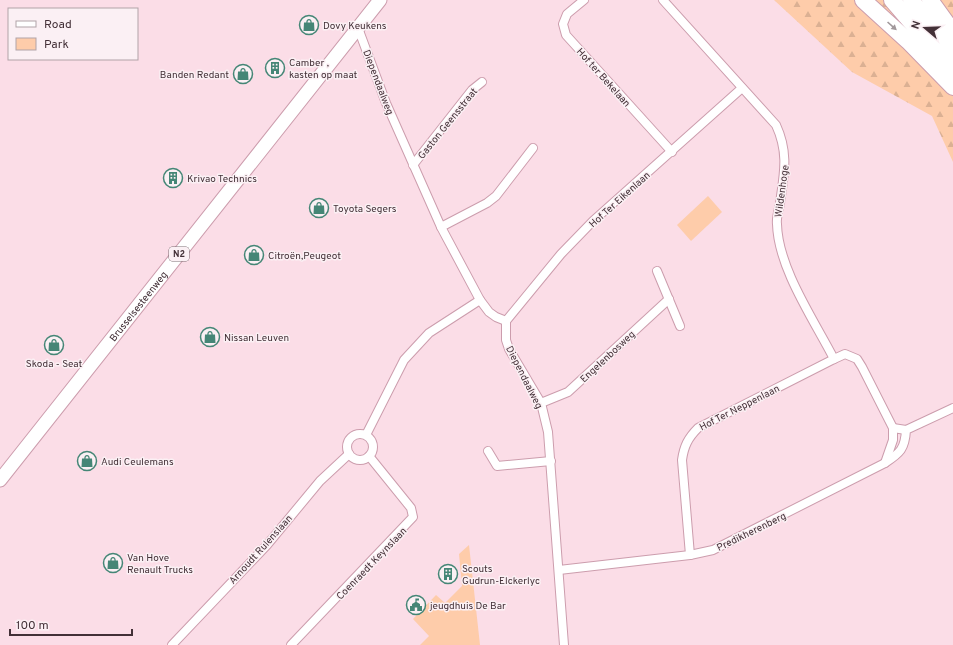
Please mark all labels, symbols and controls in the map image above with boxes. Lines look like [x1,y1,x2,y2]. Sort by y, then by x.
legend [8,8,138,60]
north arrow [905,8,945,48]
shop icon: Dovy Keukens [298,14,320,36]
text: Road [44,17,72,33]
text: N [909,19,924,31]
place label: Dovy Keukens [323,20,387,33]
one-way arrow [887,21,897,31]
text: Park [44,37,69,53]
street label: Hof ter Bekelaan [573,46,633,110]
street label: Diependaalweg [359,48,396,117]
building icon: Camber , kasten op maat [264,57,286,79]
place label: Camber , kasten op maat [289,57,358,82]
shop icon: Banden Redant [232,63,254,85]
place label: Banden Redant [160,69,229,82]
street label: Gaston Geensstraat [415,85,481,162]
street label: Wildenhoge [772,164,793,218]
building icon: Krivao Technics [162,167,184,189]
street label: Hof Ter Eikenlaan [587,169,653,231]
place label: Krivao Technics [187,173,257,186]
shop icon: Toyota Segers [308,197,330,219]
place label: Toyota Segers [333,203,397,216]
shop icon: Citroën,Peugeot [243,244,265,266]
road number: N2 [169,247,189,261]
place label: Citroën,Peugeot [268,250,341,263]
street label: Brusselsesteenweg [107,269,171,345]
shop icon: Nissan Leuven [199,326,221,348]
street label: Engelenbosweg [578,328,638,386]
place label: Nissan Leuven [224,332,289,345]
shop icon: Skoda - Seat [43,334,65,356]
street label: Diependaalweg [502,344,545,411]
place label: Skoda - Seat [26,358,82,371]
street label: Hof Ter Neppenlaan [697,382,782,434]
shop icon: Audi Ceulemans [76,450,98,472]
place label: Audi Ceulemans [101,456,174,469]
street label: Predikherenberg [715,510,788,555]
street label: Arnoudt Rulenslaan [227,513,296,587]
street label: Coenraedt Keynslaan [334,525,410,603]
shop icon: Van Hove Renault Trucks [102,552,124,574]
place label: Van Hove Renault Trucks [127,552,193,577]
building icon: Scouts Gudrun-Elckerlyc [437,563,459,585]
place label: Scouts Gudrun-Elckerlyc [462,563,540,588]
public building icon: jeugdhuis De Bar [405,594,427,616]
place label: jeugdhuis De Bar [429,600,506,613]
scale bar [10,611,132,637]
text: 100 m [16,618,49,634]

